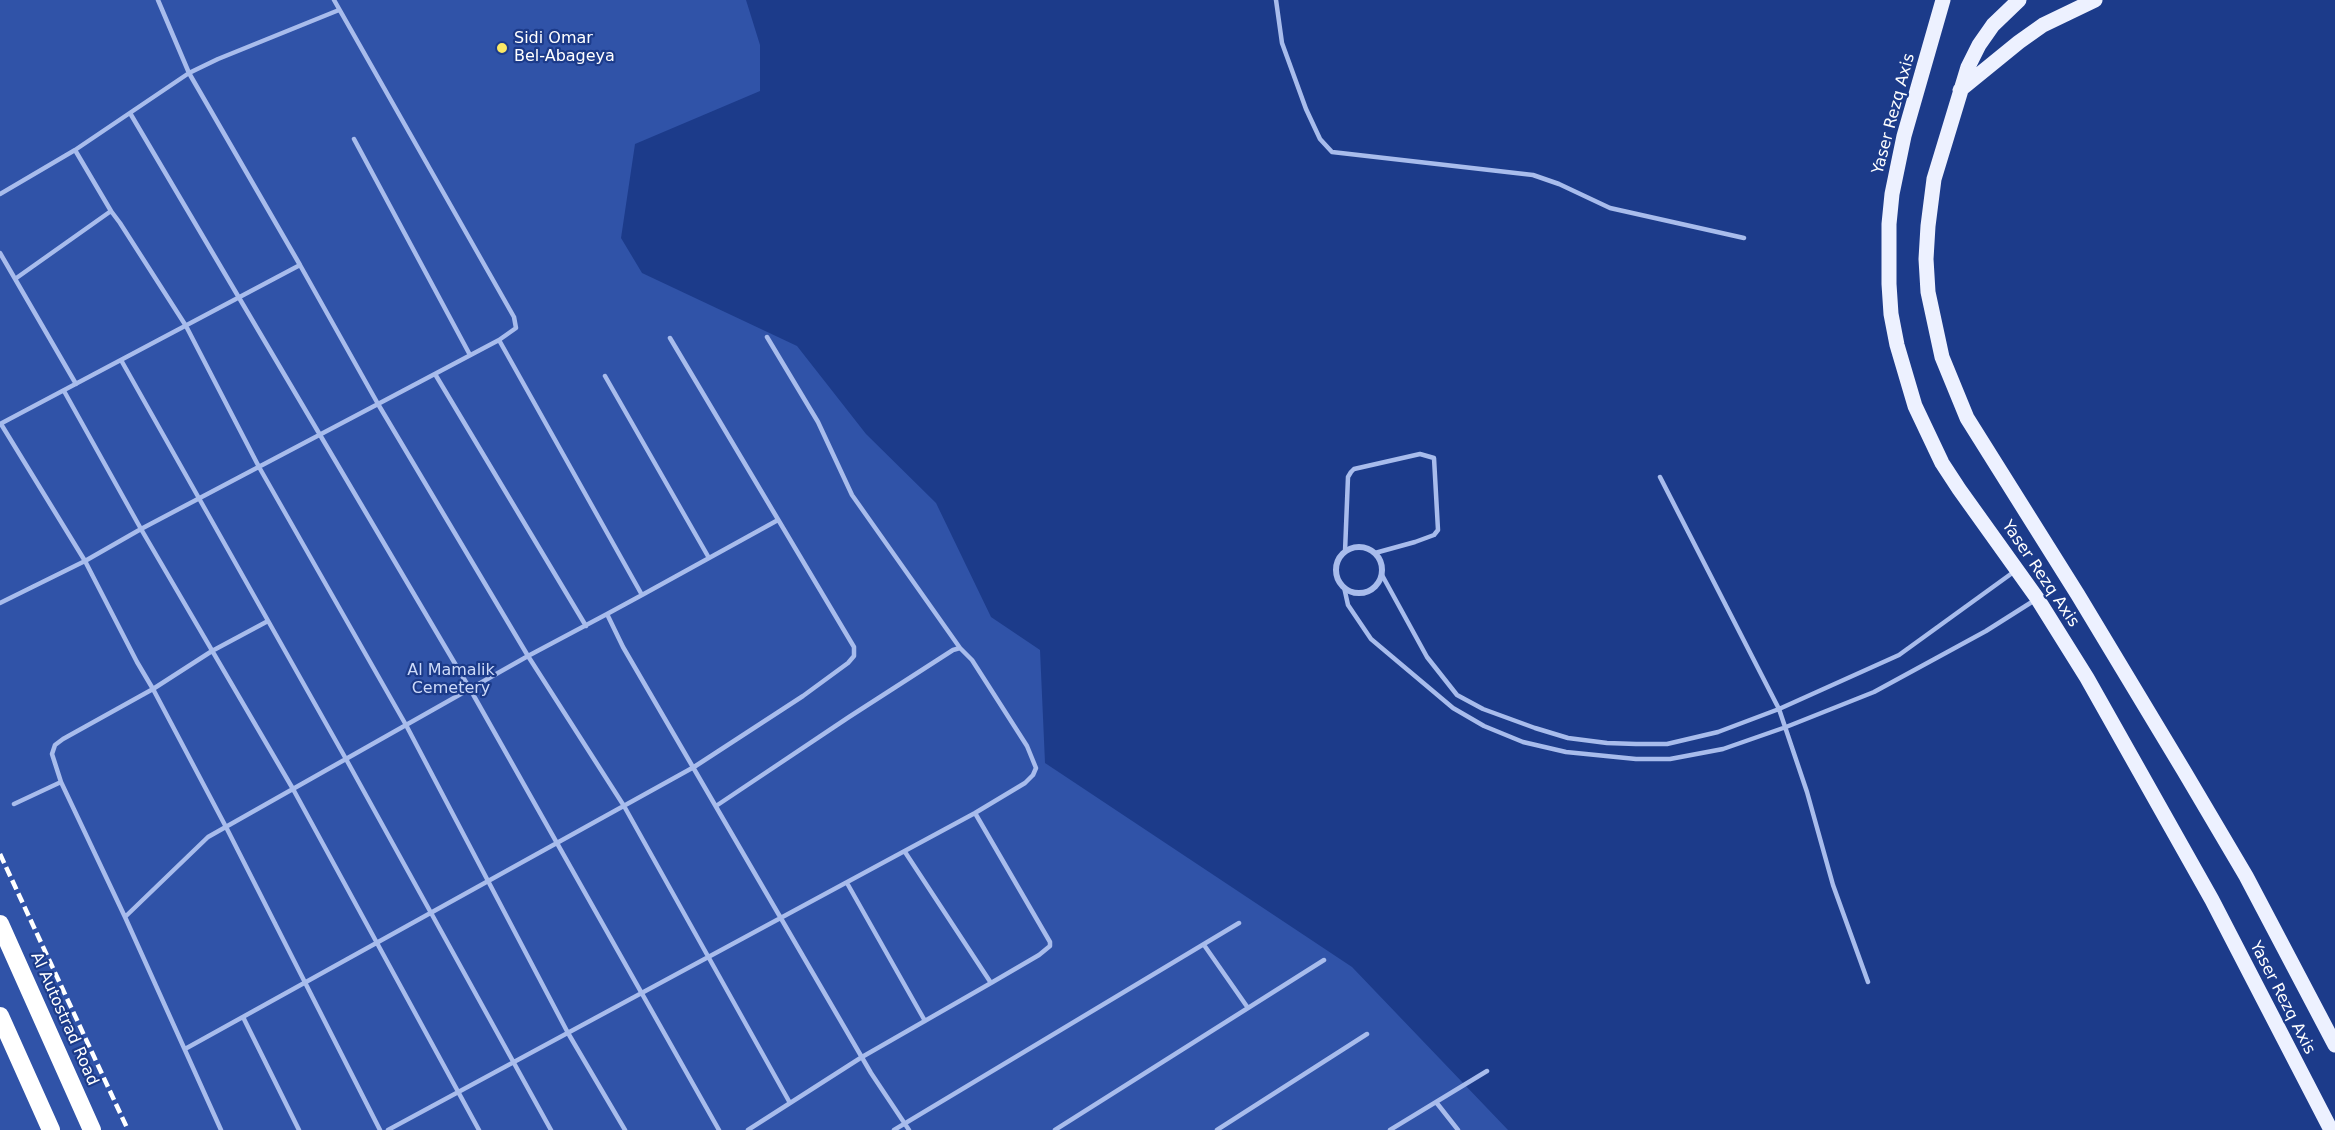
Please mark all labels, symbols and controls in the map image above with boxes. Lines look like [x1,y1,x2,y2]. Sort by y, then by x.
place label: Sidi Omar Bel-Abageya [514,29,615,67]
marker: Sidi Omar Bel-Abageya [495,41,509,55]
street label: Yaser Rezq Axis [1869,51,1919,177]
street label: Yaser Rezq Axis [1997,517,2083,631]
park label: Al Mamalik Cemetery [407,661,495,699]
street label: Yaser Rezq Axis [2245,938,2319,1058]
street label: Al Autostrad Road [26,949,102,1089]

